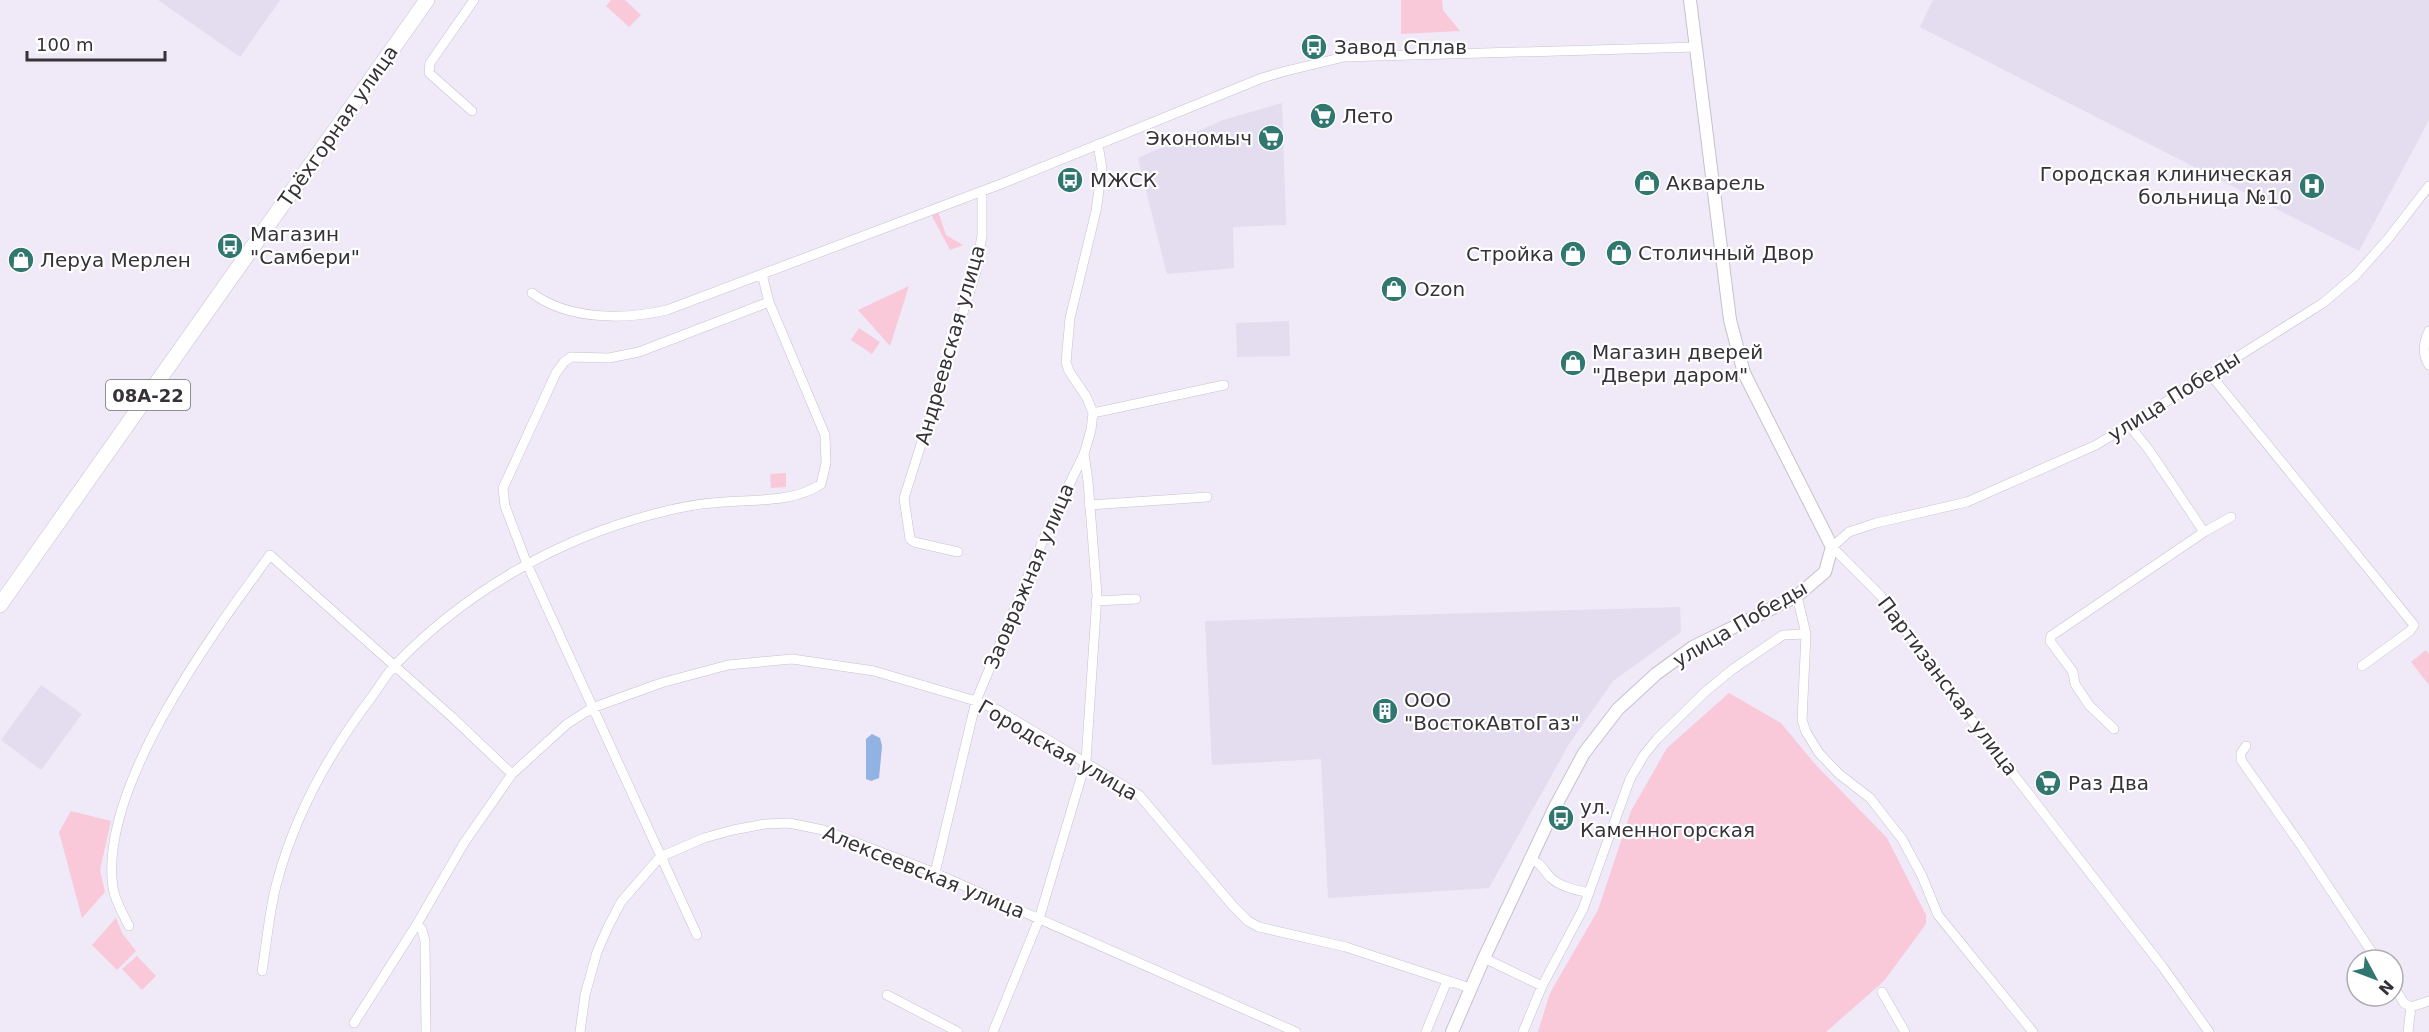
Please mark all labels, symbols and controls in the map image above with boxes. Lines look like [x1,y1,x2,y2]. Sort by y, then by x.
scale bar [27,24,165,62]
bus stop icon: Завод Сплав [1299,32,1329,62]
text: 100 m [36,34,94,55]
place label: Завод Сплав [1334,35,1467,59]
street label: Трёхгорная улица [273,41,403,212]
supermarket icon: Лето [1308,101,1338,131]
place label: Лето [1342,104,1393,128]
supermarket icon: Экономыч [1256,123,1286,153]
place label: Экономыч [1146,126,1252,150]
place label: Городская клиническая больница №10 [2040,162,2292,209]
bus stop icon: МЖСК [1055,165,1085,195]
place label: МЖСК [1090,168,1157,192]
shop icon: Акварель [1632,168,1662,198]
place label: Акварель [1666,171,1765,195]
hospital icon: Городская клиническая больница №10 [2297,171,2327,201]
place label: Магазин "Самбери" [250,222,360,269]
bus stop icon: Магазин "Самбери" [215,231,245,261]
shop icon: Столичный Двор [1604,238,1634,268]
shop icon: Стройка [1558,239,1588,269]
place label: Столичный Двор [1638,241,1814,265]
street label: Андреевская улица [910,242,990,448]
place label: Стройка [1466,242,1554,266]
shop icon: Леруа Мерлен [6,245,36,275]
place label: Леруа Мерлен [40,248,191,272]
shop icon: Ozon [1379,274,1409,304]
place label: Ozon [1414,277,1465,301]
place label: Магазин дверей "Двери даром" [1592,340,1763,387]
street label: улица Победы [2103,346,2245,446]
shop icon: Магазин дверей "Двери даром" [1558,348,1588,378]
road number: 08А-22 [106,380,190,410]
street label: Заовражная улица [979,480,1079,672]
street label: улица Победы [1668,576,1812,672]
street label: Партизанская улица [1873,592,2023,780]
place label: ООО "ВостокАвтоГаз" [1404,688,1580,735]
street label: Городская улица [974,695,1142,805]
building icon: ООО "ВостокАвтоГаз" [1370,696,1400,726]
supermarket icon: Раз Два [2033,768,2063,798]
place label: Раз Два [2068,771,2149,795]
place label: ул. Каменногорская [1580,795,1755,842]
bus stop icon: ул. Каменногорская [1546,803,1576,833]
street label: Алексеевская улица [820,821,1028,923]
north arrow [2345,948,2405,1008]
text: N [2374,976,2398,999]

